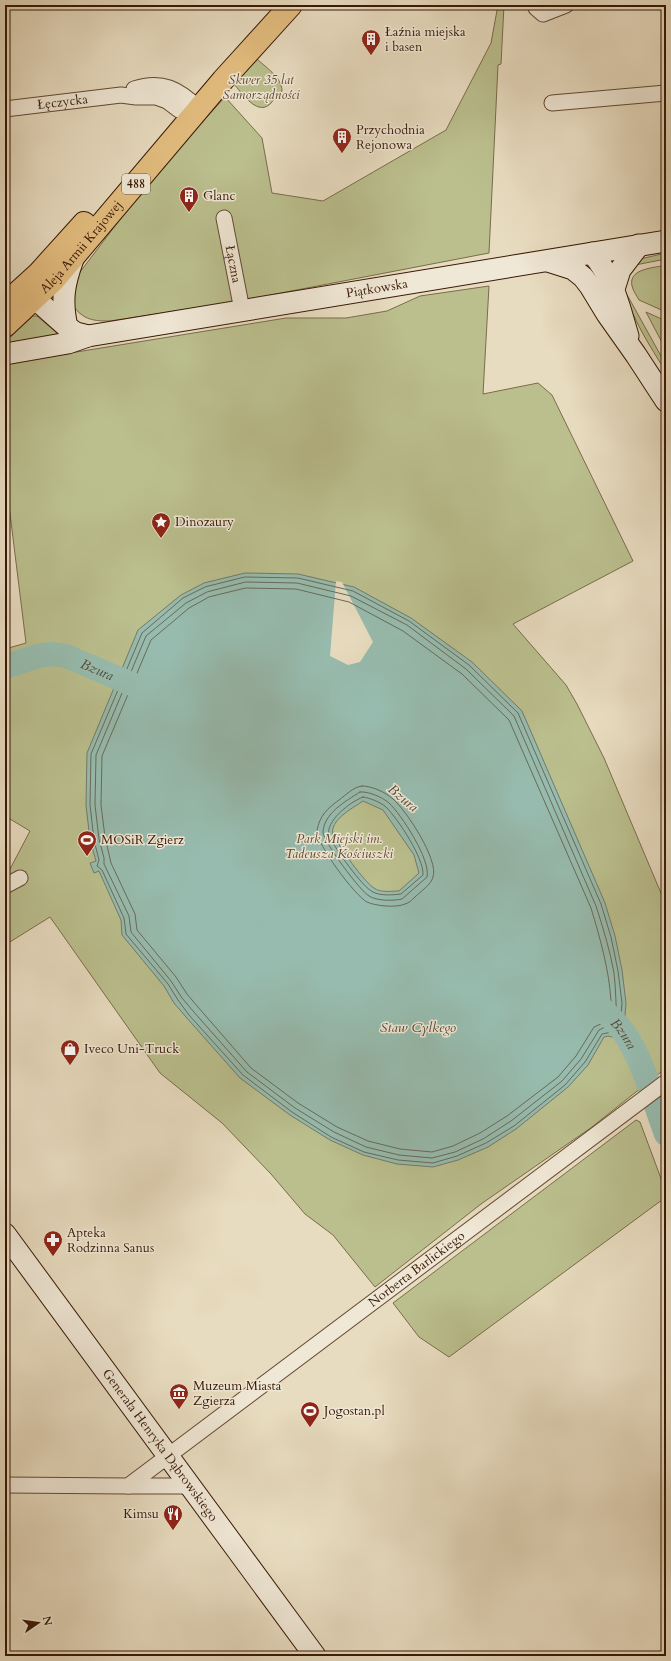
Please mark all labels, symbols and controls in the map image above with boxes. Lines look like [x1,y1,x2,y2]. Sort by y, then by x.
place label: Łaźnia miejska i basen [385,23,466,56]
building icon: Łaźnia miejska i basen [360,28,382,56]
park label: Skwer 35 lat Samorządności [223,71,300,104]
street label: Łęczycka [36,90,89,114]
place label: Przychodnia Rejonowa [356,121,425,154]
building icon: Przychodnia Rejonowa [331,126,353,154]
road number: 488 [122,174,150,194]
building icon: Glanc [178,185,200,213]
place label: Glanc [203,187,236,205]
street label: Aleja Armii Krajowej [36,196,127,298]
street label: Łączna [221,244,246,285]
street label: Piątkowska [345,275,410,302]
place icon: Dinozaury [150,511,172,539]
place label: Dinozaury [175,513,234,531]
water label: Bzura [78,654,117,685]
water label: Bzura [384,780,422,816]
sports icon: MOSiR Zgierz [76,829,98,857]
park label: Park Miejski im. Tadeusza Kościuszki [285,830,393,863]
place label: MOSiR Zgierz [101,831,184,849]
water label: Bzura [606,1014,641,1052]
water label: Staw Cylkego [380,1018,457,1037]
shop icon: Iveco Uni-Truck [59,1038,81,1066]
place label: Iveco Uni-Truck [84,1040,179,1058]
place label: Apteka Rodzinna Sanus [67,1224,154,1257]
street label: Norberta Barlickiego [365,1227,469,1311]
pharmacy icon: Apteka Rodzinna Sanus [42,1229,64,1257]
street label: Generała Henryka Dąbrowskiego [98,1365,222,1525]
place label: Muzeum Miasta Zgierza [193,1377,282,1410]
museum icon: Muzeum Miasta Zgierza [168,1382,190,1410]
sports icon: Jogostan.pl [299,1400,321,1428]
place label: Jogostan.pl [322,1402,385,1420]
restaurant icon: Kimsu [162,1503,184,1531]
place label: Kimsu [123,1505,159,1523]
north arrow [18,1603,58,1643]
text: N [39,1615,56,1628]

